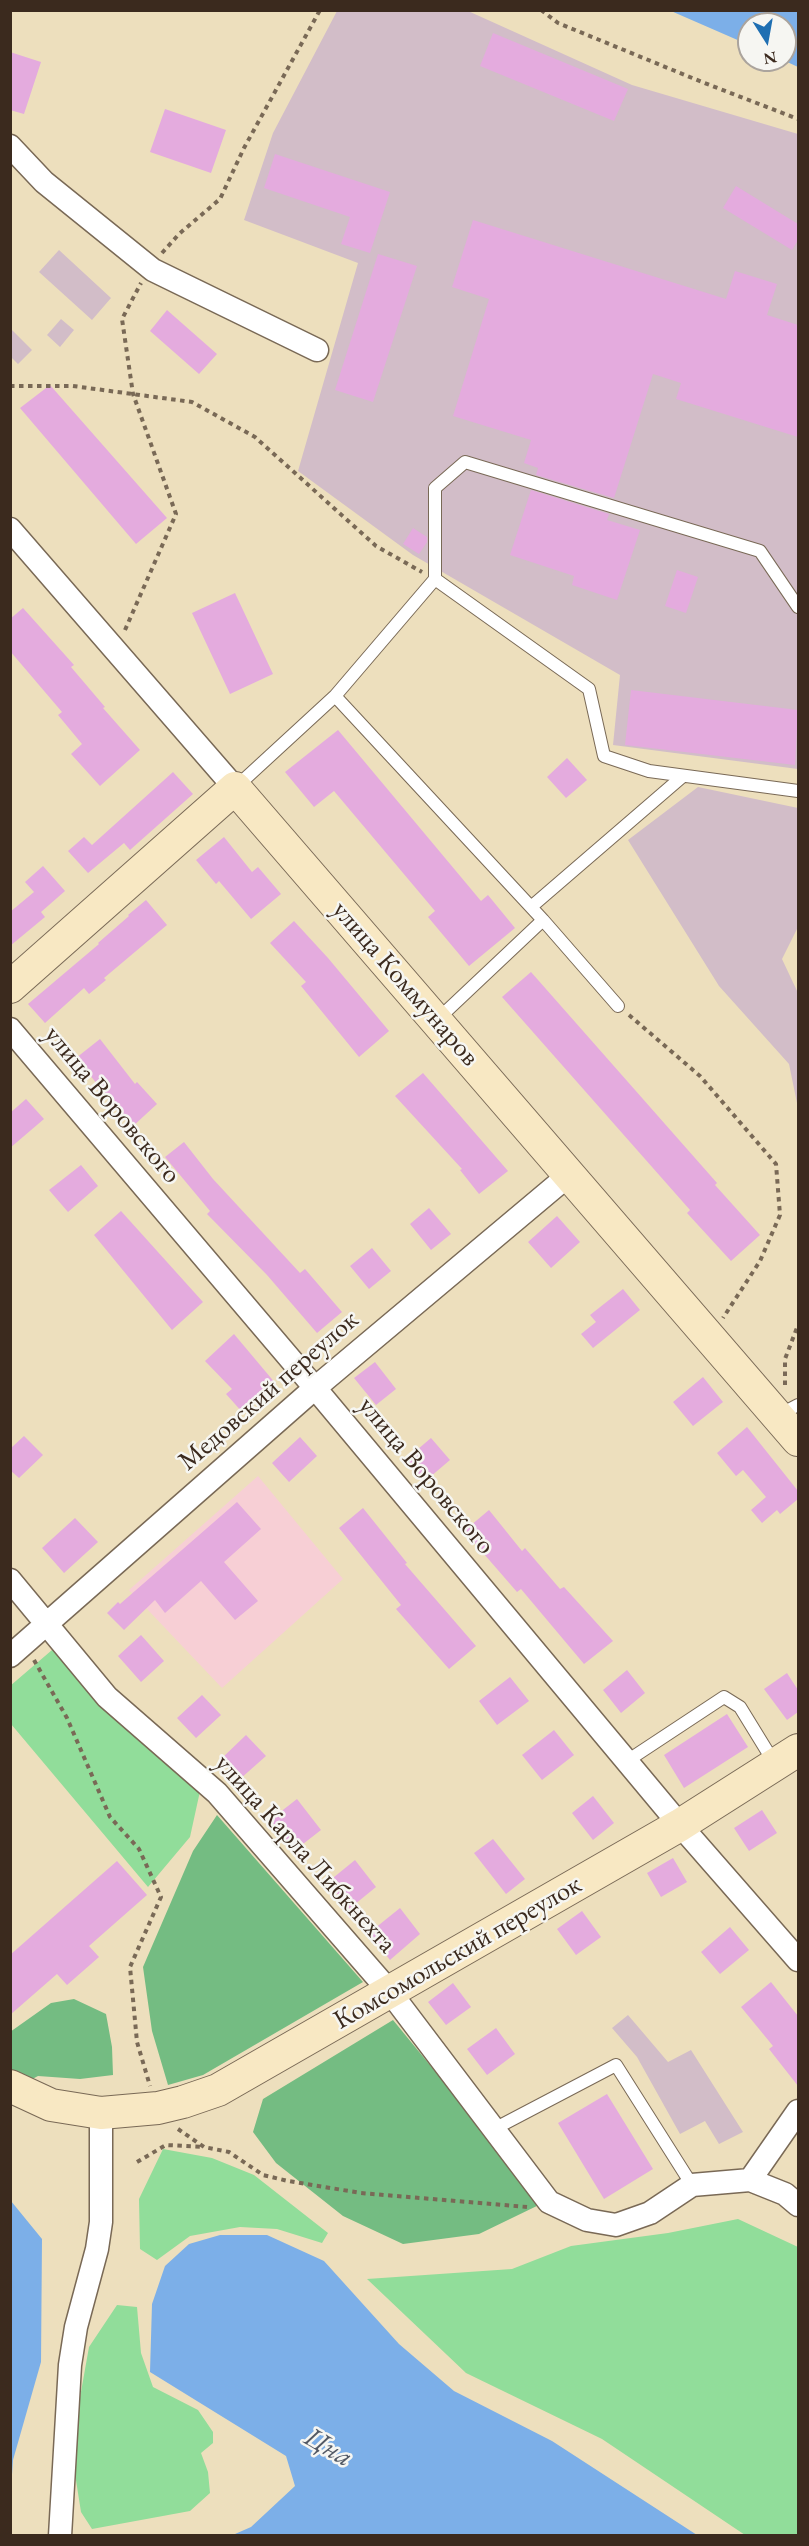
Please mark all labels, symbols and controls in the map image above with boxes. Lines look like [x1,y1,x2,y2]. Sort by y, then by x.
north arrow [737,12,797,72]
text: N [762,47,779,70]
street label: улица Коммунаров [325,895,485,1073]
street label: улица Воровского [37,1020,187,1190]
street label: Медовский переулок [172,1304,366,1478]
street label: улица Воровского [351,1391,501,1561]
street label: улица Карла Либкнехта [207,1748,403,1960]
street label: Комсомольский переулок [328,1869,588,2037]
water label: Цна [298,2421,358,2475]

